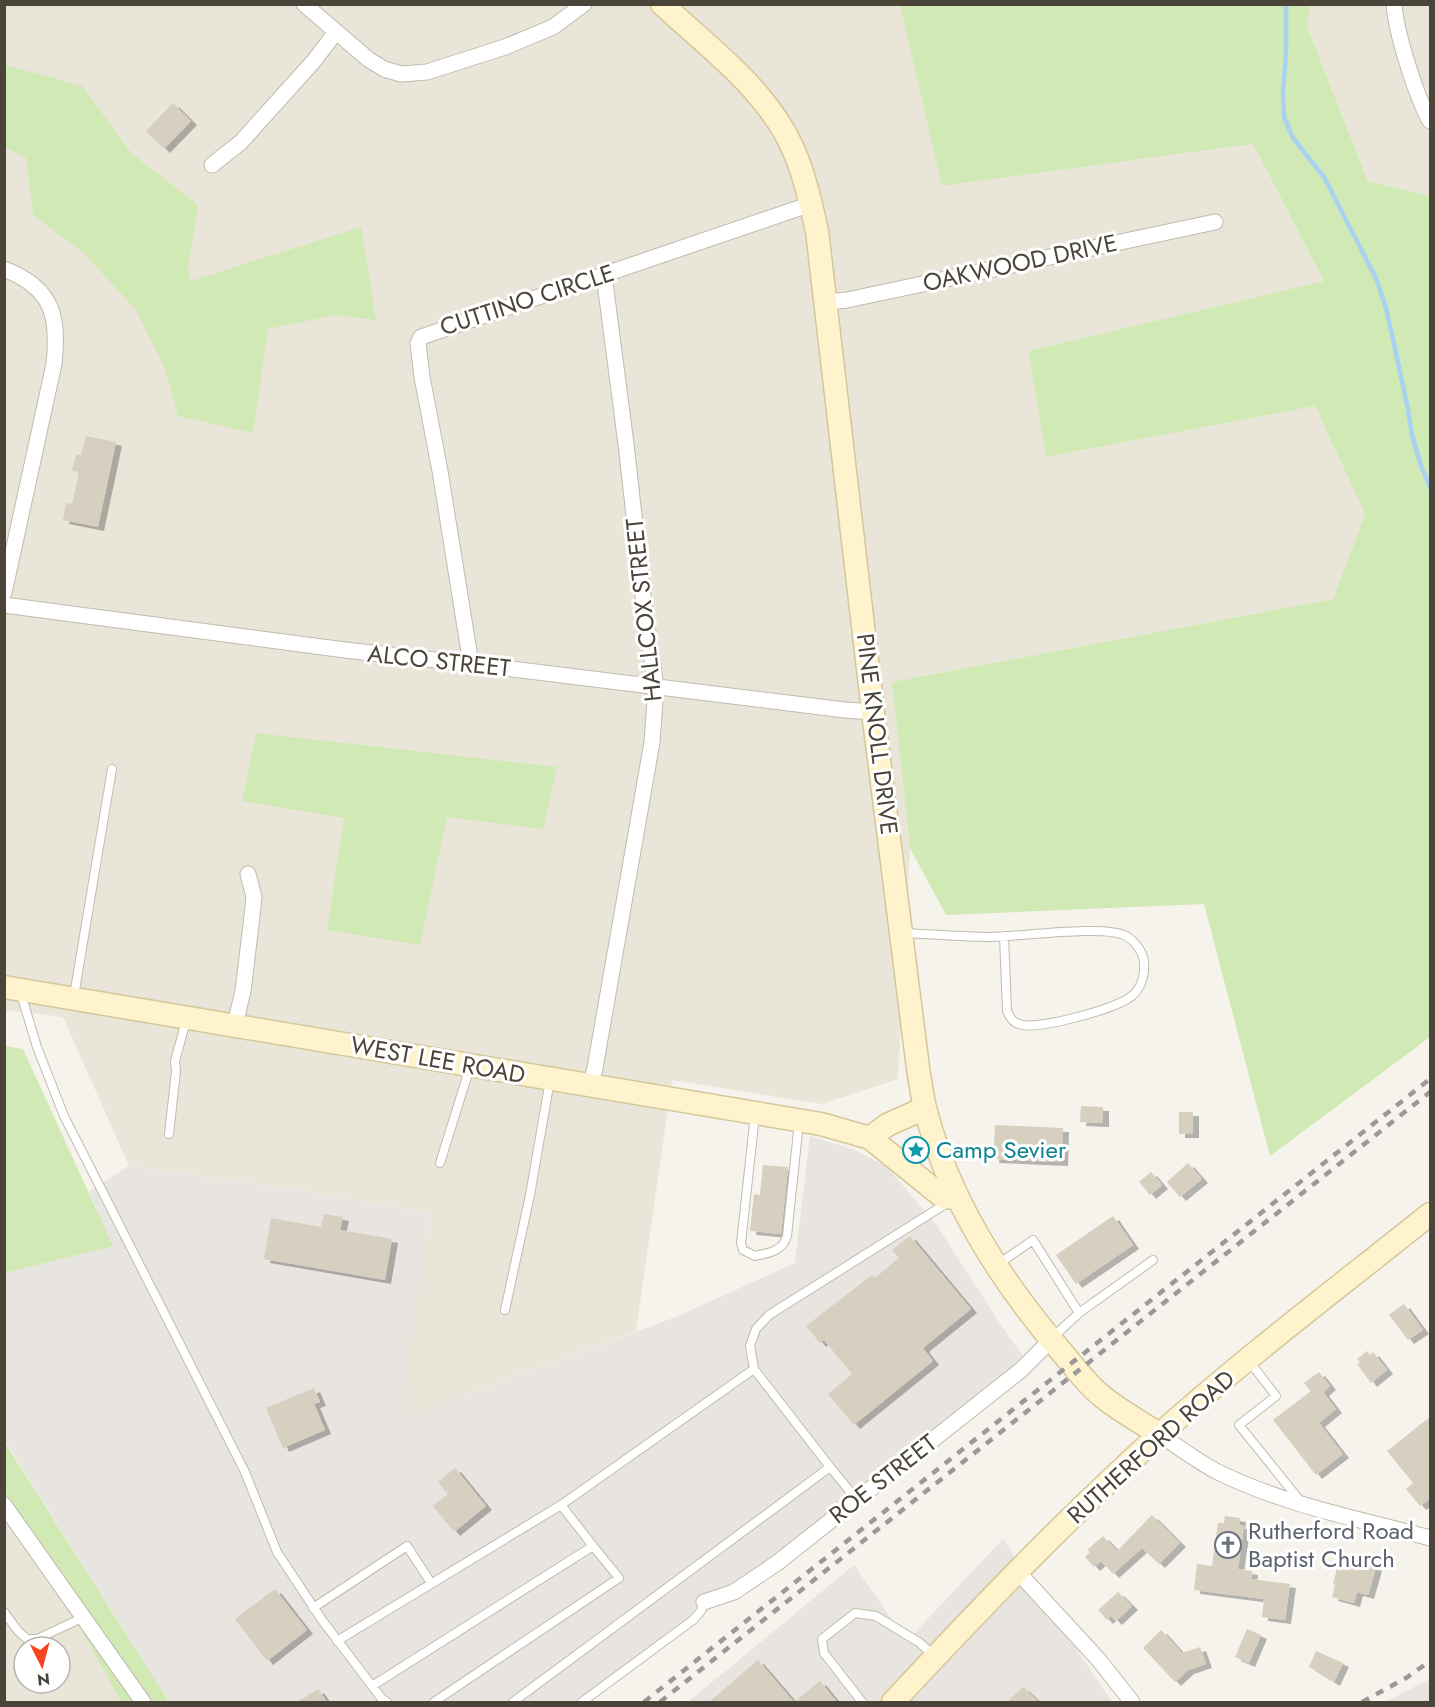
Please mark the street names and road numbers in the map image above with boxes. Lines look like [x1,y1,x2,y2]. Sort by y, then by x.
street label: OAKWOOD DRIVE [919,225,1120,300]
street label: CUTTINO CIRCLE [435,255,618,344]
street label: HALLCOX STREET [616,517,671,704]
street label: PINE KNOLL DRIVE [848,631,907,837]
street label: ALCO STREET [366,636,512,685]
street label: WEST LEE ROAD [348,1027,528,1092]
street label: RUTHERFORD ROAD [1059,1362,1242,1532]
street label: ROE STREET [821,1425,944,1532]

